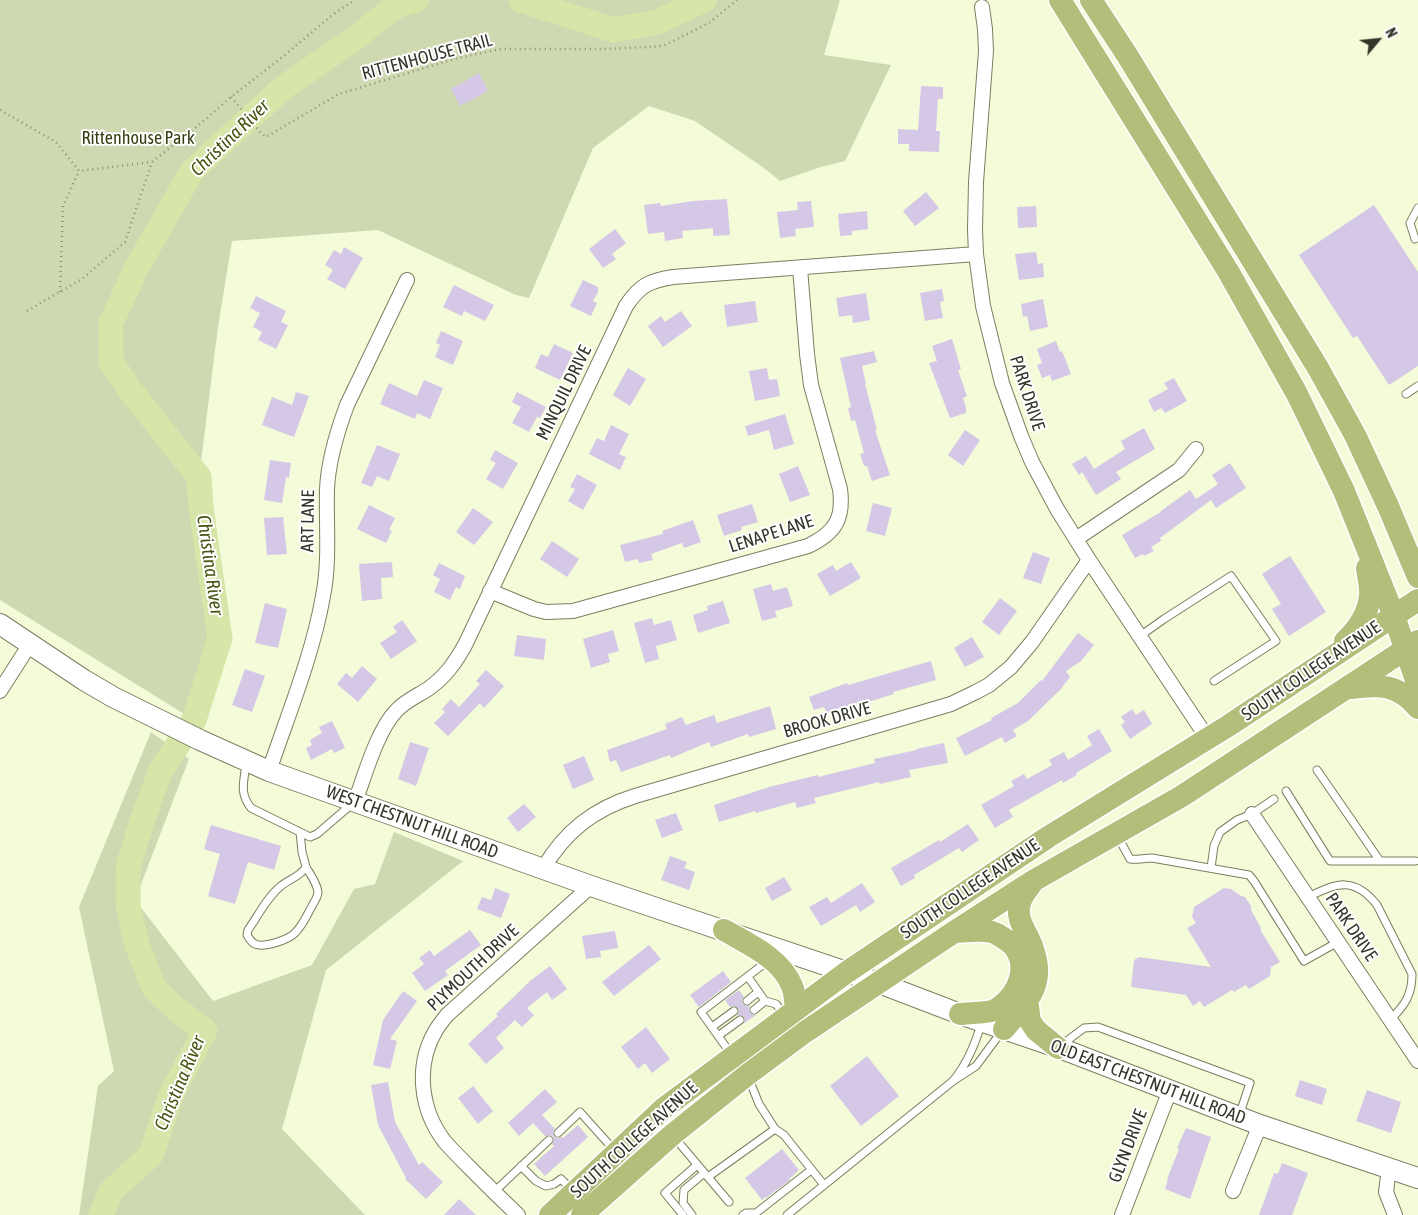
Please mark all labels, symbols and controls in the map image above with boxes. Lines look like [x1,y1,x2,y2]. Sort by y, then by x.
north arrow [1353,15,1403,65]
text: N [1382,26,1400,40]
street label: RITTENHOUSE TRAIL [359,29,495,85]
water label: Christina River [186,95,274,181]
park label: Rittenhouse Park [81,127,195,149]
street label: MINQUIL DRIVE [532,342,596,444]
street label: PARK DRIVE [1005,353,1049,433]
street label: ART LANE [297,490,319,552]
street label: LENAPE LANE [726,510,816,558]
water label: Christina River [192,514,228,616]
street label: SOUTH COLLEGE AVENUE [1237,617,1385,725]
street label: BROOK DRIVE [781,697,873,743]
street label: WEST CHESTNUT HILL ROAD [323,781,501,863]
street label: SOUTH COLLEGE AVENUE [896,835,1044,943]
street label: PARK DRIVE [1320,889,1382,965]
street label: PLYMOUTH DRIVE [423,920,523,1016]
water label: Christina River [150,1032,210,1134]
street label: OLD EAST CHESTNUT HILL ROAD [1047,1035,1249,1129]
street label: SOUTH COLLEGE AVENUE [566,1077,702,1203]
street label: GLYN DRIVE [1104,1106,1152,1186]

